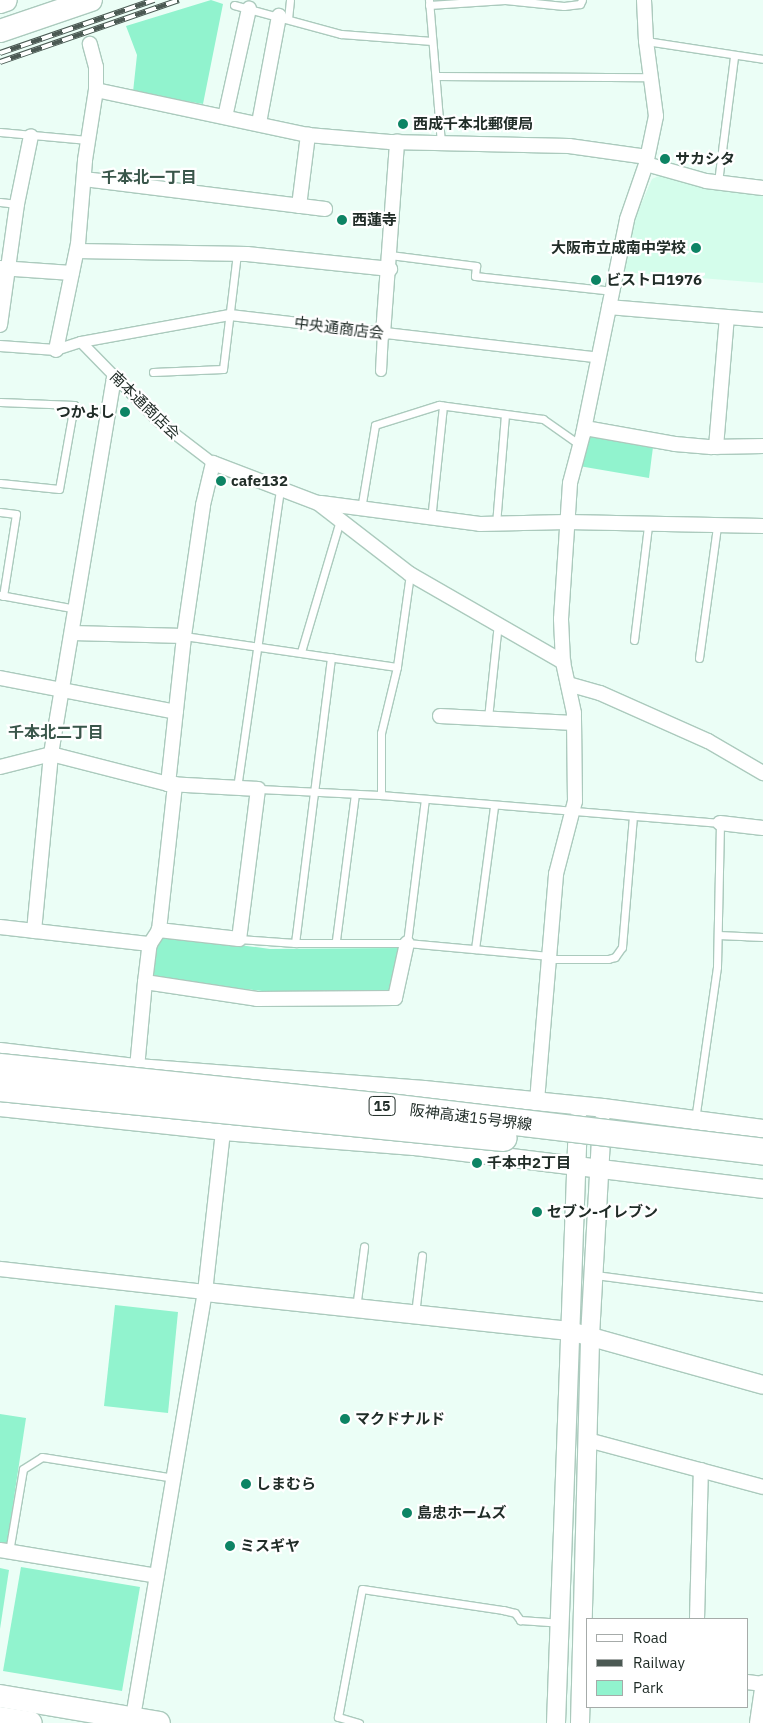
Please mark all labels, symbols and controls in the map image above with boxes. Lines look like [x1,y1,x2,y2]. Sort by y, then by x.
place label: 西成千本北郵便局 [413,115,533,133]
marker: 西成千本北郵便局 [397,118,409,130]
place label: サカシタ [675,150,735,168]
marker: サカシタ [659,153,671,165]
district label: 千本北一丁目 [101,167,197,187]
place label: 西蓮寺 [352,211,397,229]
marker: 西蓮寺 [336,214,348,226]
place label: 大阪市立成南中学校 [551,239,686,257]
marker: 大阪市立成南中学校 [690,242,702,254]
place label: ビストロ1976 [606,271,702,289]
marker: ビストロ1976 [590,274,602,286]
street label: 中央通商店会 [293,314,385,342]
street label: 南本通商店会 [106,367,184,443]
place label: つかよし [55,403,115,421]
marker: つかよし [119,406,131,418]
place label: cafe132 [231,472,288,490]
marker: cafe132 [215,475,227,487]
district label: 千本北二丁目 [8,722,104,742]
road number: 15 [368,1094,396,1118]
street label: 阪神高速15号堺線 [409,1101,533,1133]
place label: 千本中2丁目 [487,1154,571,1172]
marker: 千本中2丁目 [471,1157,483,1169]
place label: セブン-イレブン [547,1203,658,1221]
marker: セブン-イレブン [531,1206,543,1218]
place label: マクドナルド [355,1410,445,1428]
marker: マクドナルド [339,1413,351,1425]
place label: しまむら [256,1475,316,1493]
marker: しまむら [240,1478,252,1490]
place label: 島忠ホームズ [417,1504,507,1522]
marker: 島忠ホームズ [401,1507,413,1519]
place label: ミスギヤ [240,1537,300,1555]
marker: ミスギヤ [224,1540,236,1552]
legend [586,1618,748,1708]
text: Road [633,1628,668,1647]
text: Railway [633,1653,685,1672]
text: Park [633,1678,663,1697]

